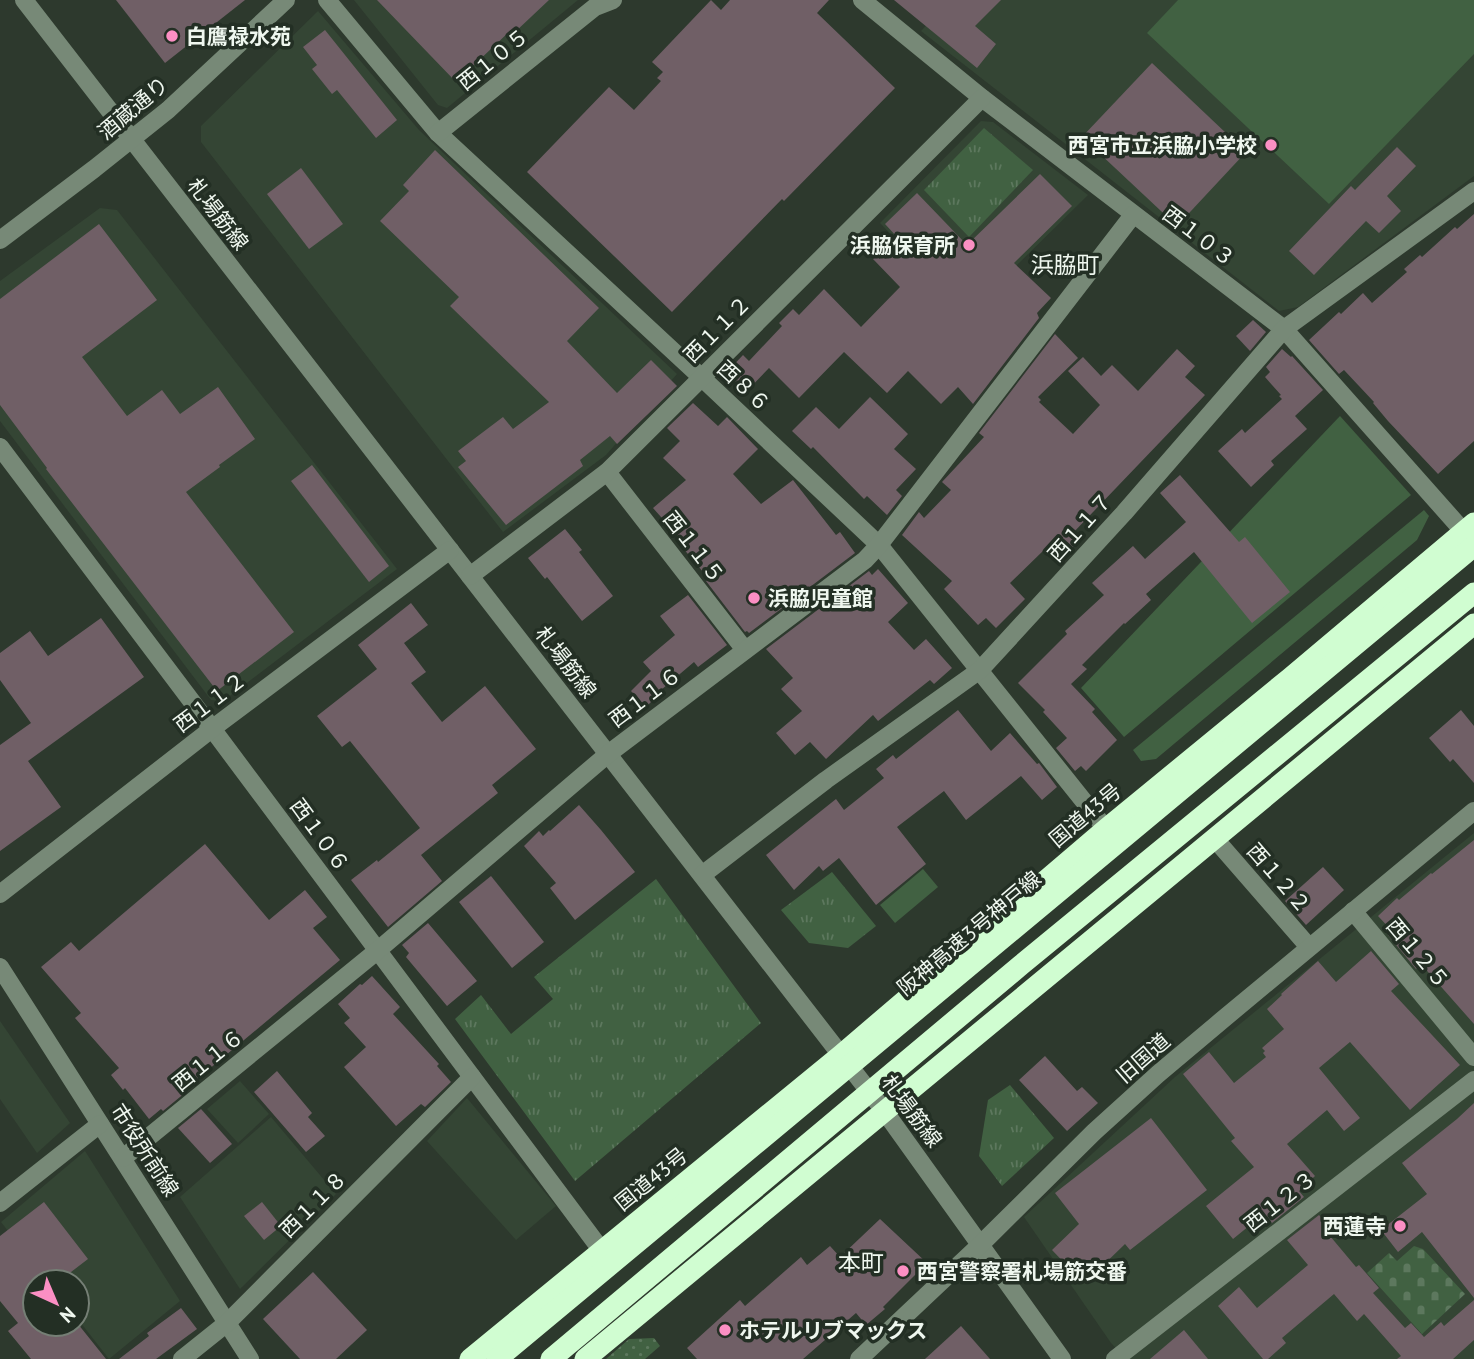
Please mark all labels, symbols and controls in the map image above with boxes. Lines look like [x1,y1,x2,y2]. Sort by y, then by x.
street label: 西１０５ [452,22,534,96]
place label: 白鷹禄水苑 [186,23,291,50]
marker: 白鷹禄水苑 [164,28,180,44]
street label: 酒蔵通り [92,71,174,145]
place label: 西宮市立浜脇小学校 [1068,132,1257,159]
marker: 西宮市立浜脇小学校 [1263,137,1279,153]
street label: 札場筋線 [182,173,254,255]
street label: 西１０３ [1157,200,1241,272]
place label: 浜脇保育所 [850,232,955,259]
marker: 浜脇保育所 [961,237,977,253]
district label: 浜脇町 [1031,250,1100,279]
street label: 西１１２ [678,290,756,368]
street label: 西８６ [712,355,776,417]
street label: 西１１７ [1042,487,1118,567]
street label: 西１１５ [658,506,730,588]
place label: 浜脇児童館 [768,585,873,612]
marker: 浜脇児童館 [746,590,762,606]
street label: 札場筋線 [530,621,602,703]
street label: 西１１６ [603,661,687,733]
street label: 西１１２ [168,666,252,738]
street label: 国道43号 [1043,777,1127,853]
street label: 西１０６ [284,793,356,877]
street label: 西１２２ [1241,837,1317,919]
street label: 阪神高速3号神戸線 [892,865,1046,1001]
street label: 西１２５ [1381,912,1455,994]
street label: 西１１６ [167,1023,249,1097]
street label: 旧国道 [1110,1027,1176,1089]
street label: 札場筋線 [876,1069,948,1153]
street label: 市役所前線 [105,1099,185,1201]
street label: 国道43号 [609,1141,693,1217]
street label: 西１１８ [274,1165,352,1243]
street label: 西１２３ [1239,1165,1321,1237]
place label: 西蓮寺 [1323,1213,1386,1240]
marker: 西蓮寺 [1392,1218,1408,1234]
district label: 本町 [838,1248,884,1277]
place label: 西宮警察署札場筋交番 [917,1258,1127,1285]
marker: 西宮警察署札場筋交番 [895,1263,911,1279]
north arrow [21,1268,91,1338]
text: N [55,1302,81,1328]
place label: ホテルリブマックス [739,1317,927,1344]
marker: ホテルリブマックス [717,1322,733,1338]

